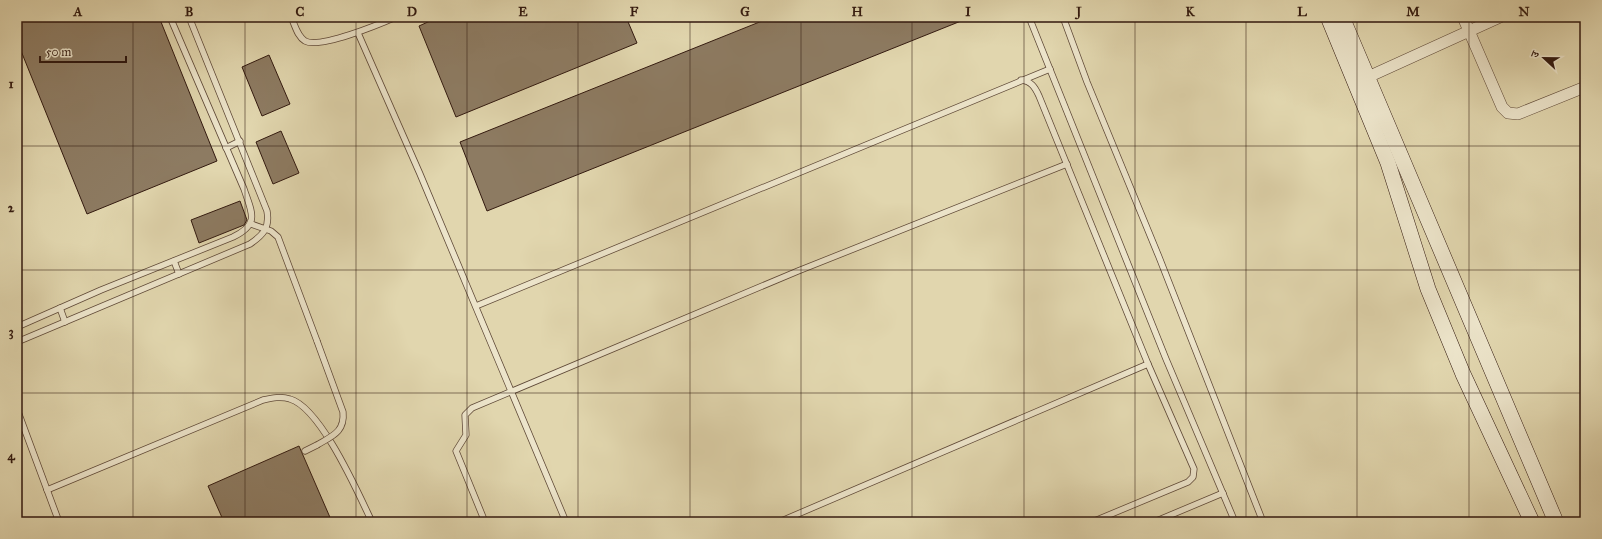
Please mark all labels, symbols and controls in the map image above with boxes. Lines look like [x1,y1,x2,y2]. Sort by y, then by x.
text: A [73,4,83,20]
text: B [185,4,194,20]
text: C [296,4,305,20]
text: D [407,4,417,20]
text: E [518,4,528,20]
text: F [630,4,639,20]
text: G [740,4,750,20]
text: H [851,4,863,20]
text: I [965,4,971,20]
text: J [1074,4,1082,20]
text: K [1185,4,1195,20]
text: L [1297,4,1307,20]
text: M [1406,4,1420,20]
text: N [1518,4,1530,20]
scale bar [40,38,126,64]
north arrow [1524,38,1564,78]
text: 50 m [46,45,71,59]
text: उ [1528,48,1543,60]
text: 1 [8,76,14,92]
text: 2 [8,200,15,216]
text: 3 [8,324,14,340]
text: 4 [7,448,15,464]

